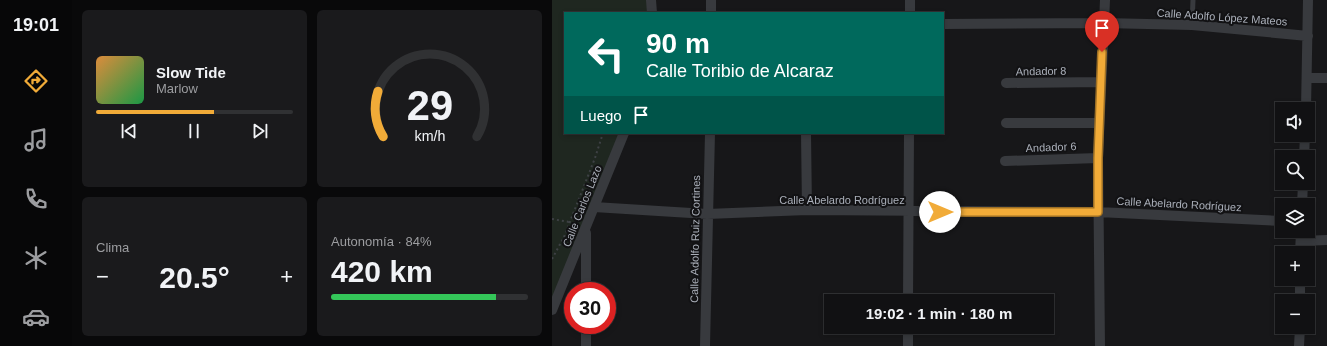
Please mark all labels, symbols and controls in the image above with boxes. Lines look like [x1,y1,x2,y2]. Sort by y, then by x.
street label: Calle Adolfo López Mateos [1156,6,1288,28]
pin [1085,11,1119,52]
text: 19:01 [13,15,59,35]
icon: arrive [1091,17,1113,39]
icon: left [580,28,632,80]
text: 90 m [646,28,710,59]
text: Calle Toribio de Alcaraz [646,61,834,81]
text: Slow Tide [156,64,226,81]
street label: Andador 8 [1016,65,1066,77]
icon: directions [22,67,50,95]
text: Marlow [156,81,198,96]
text: 29 [406,81,453,128]
map controls [1275,102,1315,334]
button: sound [1275,102,1315,142]
icon: arrive [630,104,652,126]
text: Luego [580,107,622,124]
icon: previous [118,120,140,142]
icon: pause [183,120,205,142]
icon: next [249,120,271,142]
icon: music [22,126,50,154]
text: km/h [414,127,445,143]
street label: Andador 6 [1025,140,1077,154]
button: search [1275,150,1315,190]
street label: Calle Carlos Lazo [560,163,604,249]
street label: Calle Adolfo Ruiz Cortines [688,175,702,303]
icon: phone [22,185,50,213]
position arrow [919,191,961,233]
street label: Calle Abelardo Rodríguez [779,194,905,206]
street label: Calle Abelardo Rodríguez [1116,195,1242,213]
button: layers [1275,198,1315,238]
text: Autonomía · 84% [331,234,431,249]
text: Clima [96,240,129,255]
icon: climate [22,244,50,272]
button: + [1275,246,1315,286]
text: 420 km [331,255,433,288]
text: 20.5° [159,261,230,294]
text: − [96,264,109,289]
text: + [280,264,293,289]
speed limit sign: 30 [564,282,616,334]
button: − [1275,294,1315,334]
icon: car [22,303,50,331]
text: 19:02 · 1 min · 180 m [866,305,1012,322]

